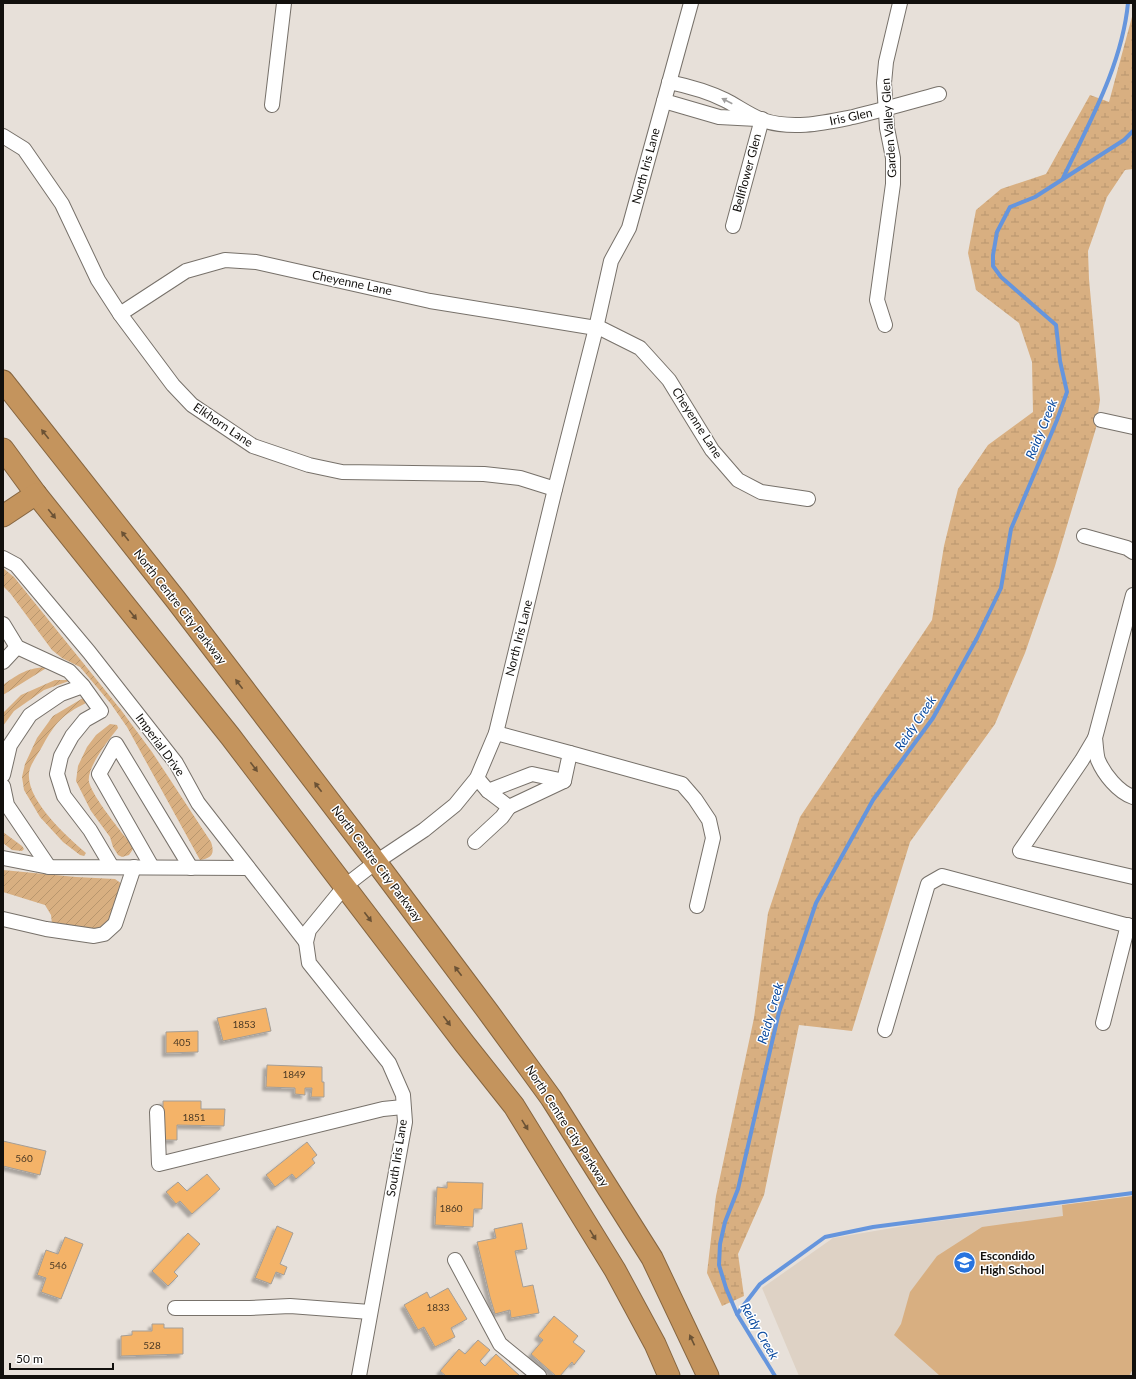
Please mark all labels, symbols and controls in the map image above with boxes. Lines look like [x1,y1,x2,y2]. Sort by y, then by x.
street label: Garden Valley Glen [878,78,899,178]
one-way arrow [721,98,733,104]
street label: Iris Glen [828,105,874,128]
street label: North Iris Lane [628,126,663,206]
street label: Bellflower Glen [729,132,764,214]
street label: Cheyenne Lane [311,267,393,298]
street label: Cheyenne Lane [669,385,726,461]
water label: Reidy Creek [1022,396,1061,461]
street label: Elkhorn Lane [191,399,256,450]
one-way arrow [41,429,49,440]
one-way arrow [47,508,56,519]
one-way arrow [121,531,130,542]
street label: North Centre City Parkway [131,546,230,668]
street label: North Iris Lane [502,598,535,678]
one-way arrow [129,610,138,621]
one-way arrow [235,678,244,689]
water label: Reidy Creek [891,692,940,754]
street label: Imperial Drive [133,710,188,779]
one-way arrow [249,762,258,773]
one-way arrow [314,781,323,792]
street label: North Centre City Parkway [329,803,427,926]
one-way arrow [364,912,373,923]
one-way arrow [453,965,462,976]
water label: Reidy Creek [754,980,787,1046]
one-way arrow [443,1015,451,1026]
house number: 1853 [232,1018,256,1030]
house number: 405 [173,1036,191,1048]
street label: North Centre City Parkway [522,1062,613,1190]
house number: 1849 [282,1068,306,1080]
house number: 1851 [182,1111,206,1123]
street label: South Iris Lane [383,1118,410,1198]
one-way arrow [522,1119,529,1131]
house number: 560 [15,1152,33,1164]
house number: 1860 [439,1202,463,1214]
one-way arrow [590,1229,597,1241]
place label: Escondido High School [980,1248,1044,1277]
school or university icon: Escondido High School [952,1250,978,1276]
house number: 546 [49,1259,67,1271]
water label: Reidy Creek [737,1300,783,1363]
house number: 1833 [426,1301,450,1313]
one-way arrow [689,1335,695,1346]
house number: 528 [143,1339,161,1351]
scale bar [10,1345,113,1371]
text: 50 m [16,1351,43,1366]

